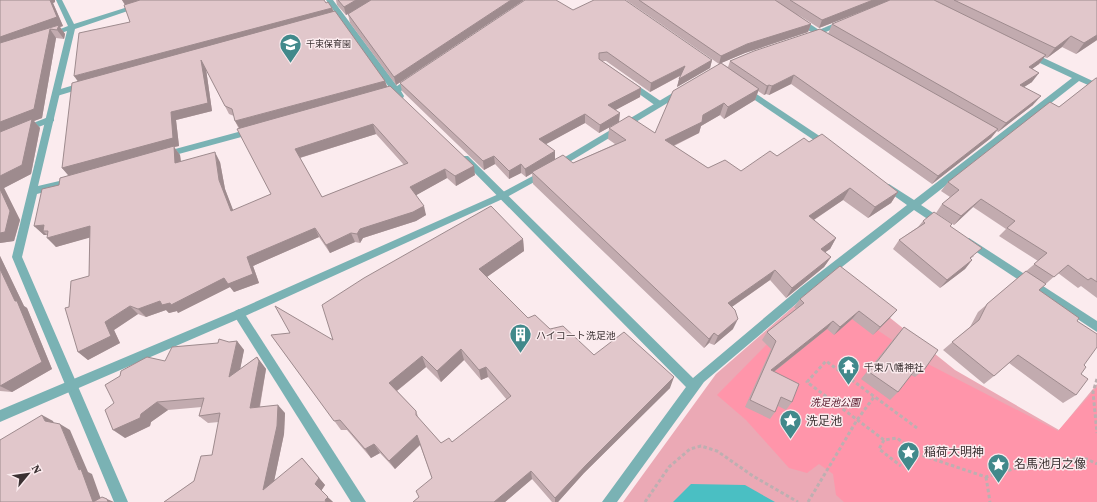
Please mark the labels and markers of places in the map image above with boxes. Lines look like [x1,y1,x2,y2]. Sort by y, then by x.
school or university icon: 千束保育園 [277,31,303,64]
place label: 千束保育園 [306,38,351,50]
building icon: ハイコート洗足池 [507,322,533,355]
place label: ハイコート洗足池 [536,329,616,342]
temple icon: 千束八幡神社 [835,354,861,387]
place label: 千束八幡神社 [864,361,924,374]
place icon: 洗足池 [777,408,803,441]
place label: 洗足池 [806,413,842,429]
place icon: 稲荷大明神 [896,439,922,472]
place label: 稲荷大明神 [924,444,984,460]
place icon: 名馬池月之像 [985,451,1011,484]
place label: 名馬池月之像 [1014,456,1086,472]

